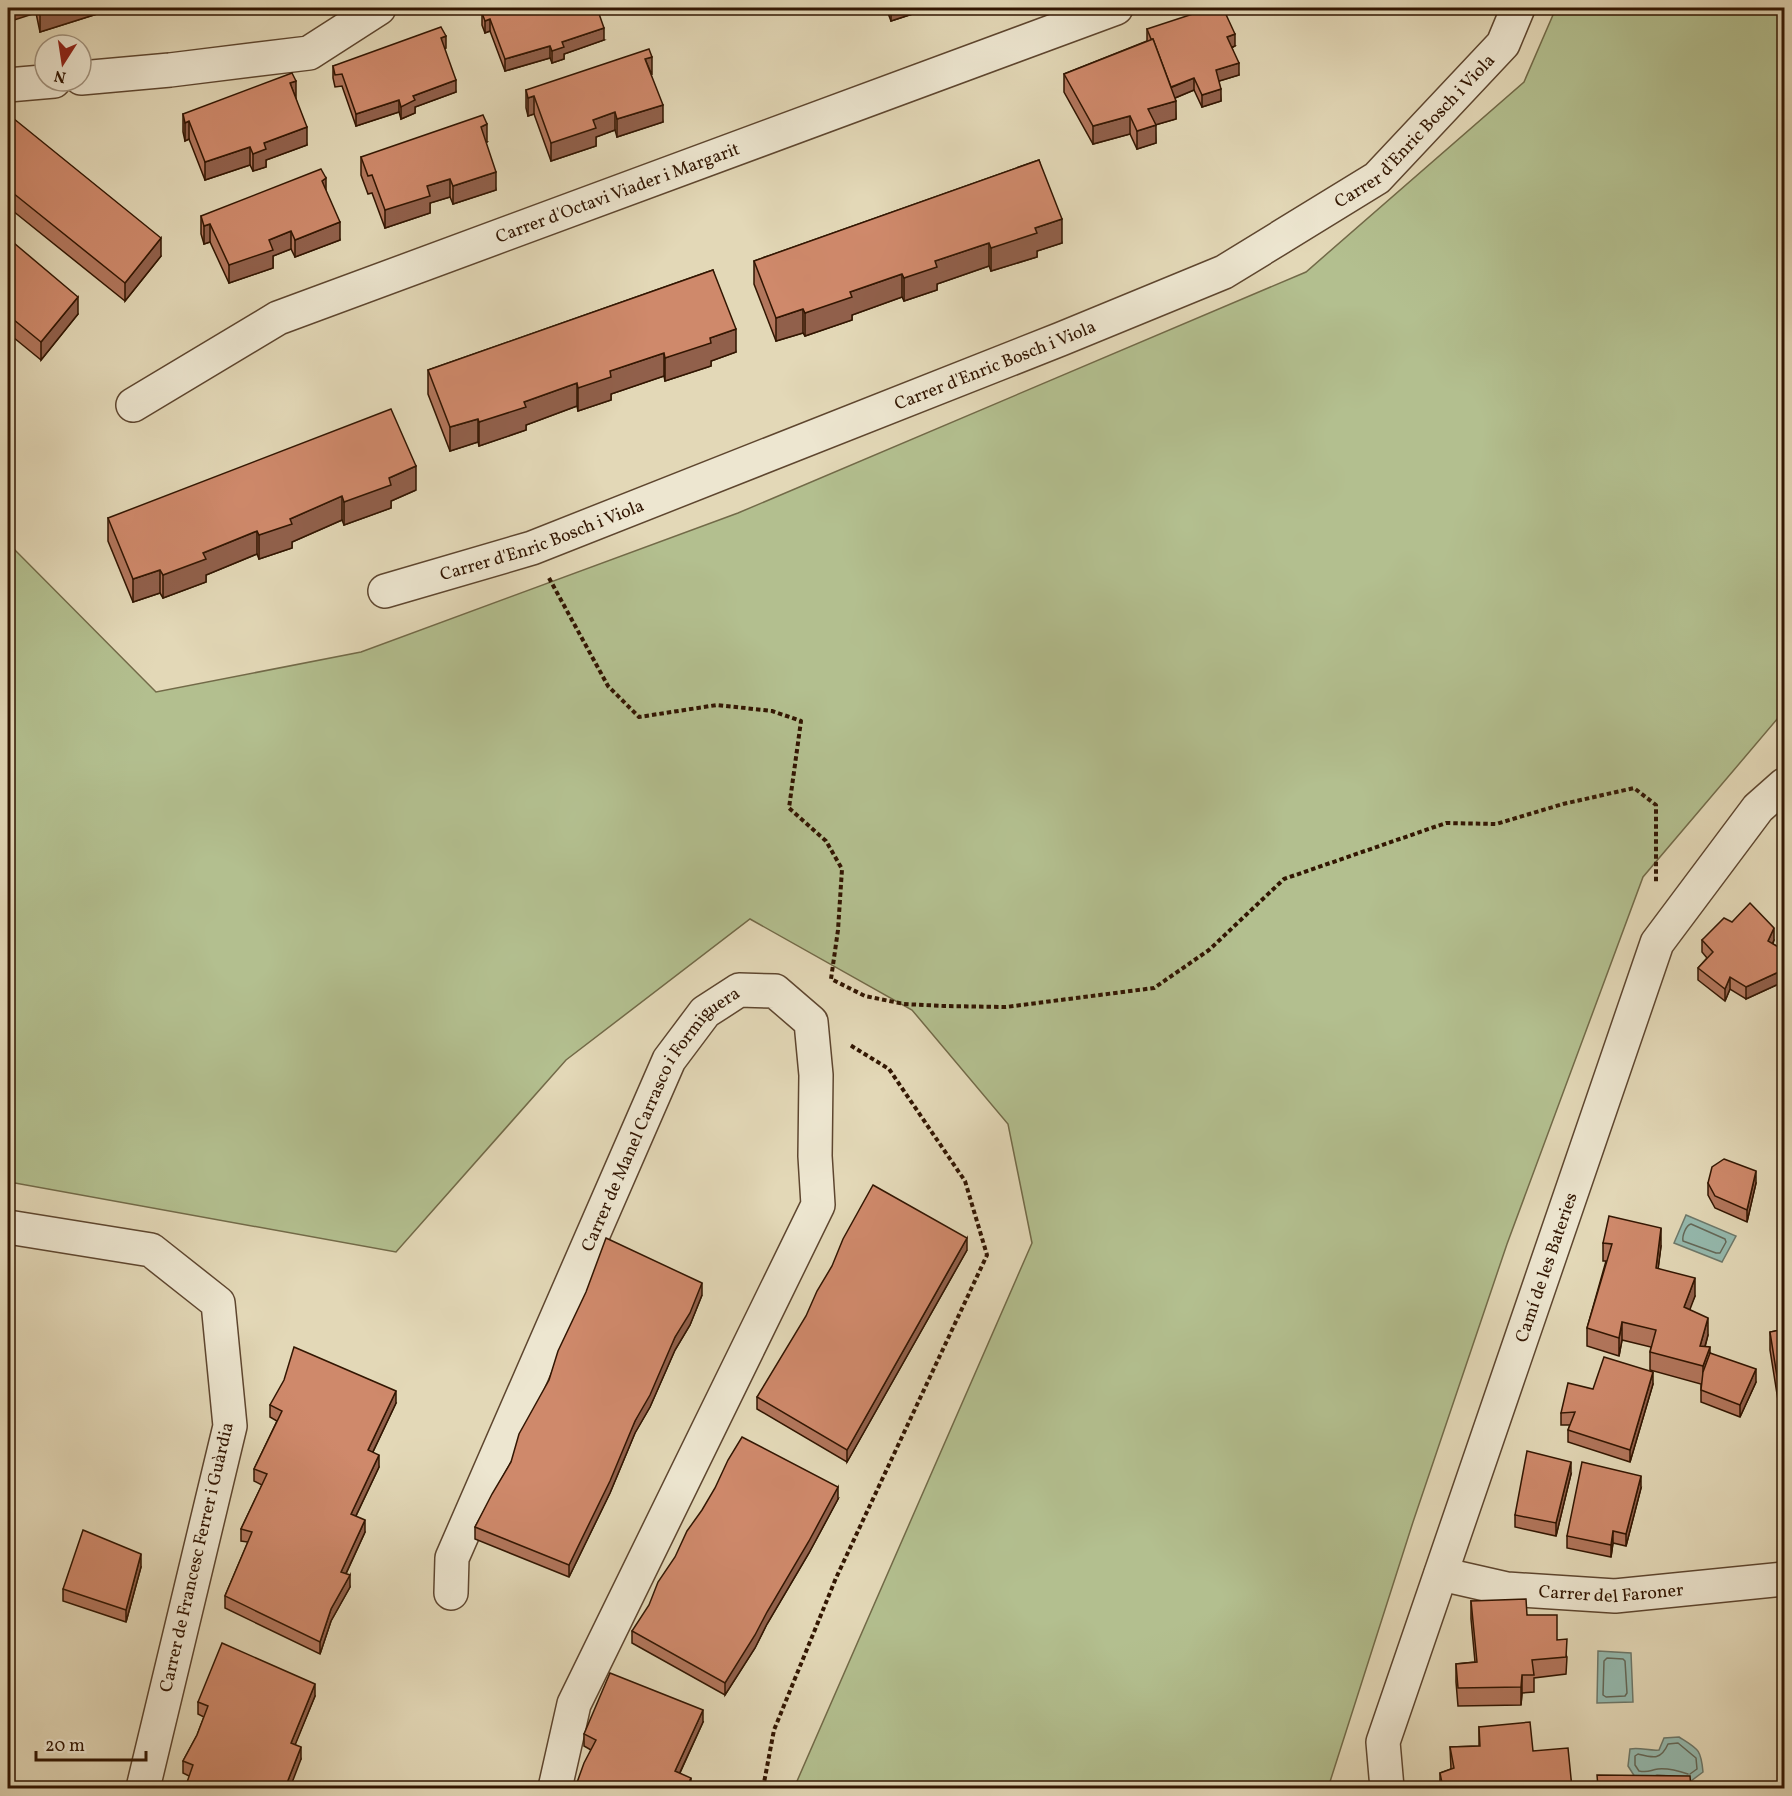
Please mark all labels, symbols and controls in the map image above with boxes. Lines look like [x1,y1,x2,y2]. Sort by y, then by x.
north arrow [33,33,93,93]
street label: Carrer d'Enric Bosch i Viola [1330,49,1501,215]
text: N [52,64,68,88]
street label: Carrer d'Octavi Viader i Margarit [492,137,744,250]
street label: Carrer d'Enric Bosch i Viola [891,315,1100,418]
street label: Carrer d'Enric Bosch i Viola [437,494,648,588]
street label: Carrer de Manel Carrasco i Formiguera [576,981,745,1256]
street label: Camí de les Bateries [1510,1189,1585,1346]
street label: Carrer de Francesc Ferrer i Guàrdia [154,1420,241,1695]
street label: Carrer del Faroner [1538,1578,1685,1610]
scale bar [36,1724,146,1762]
text: 20 m [45,1734,85,1759]

